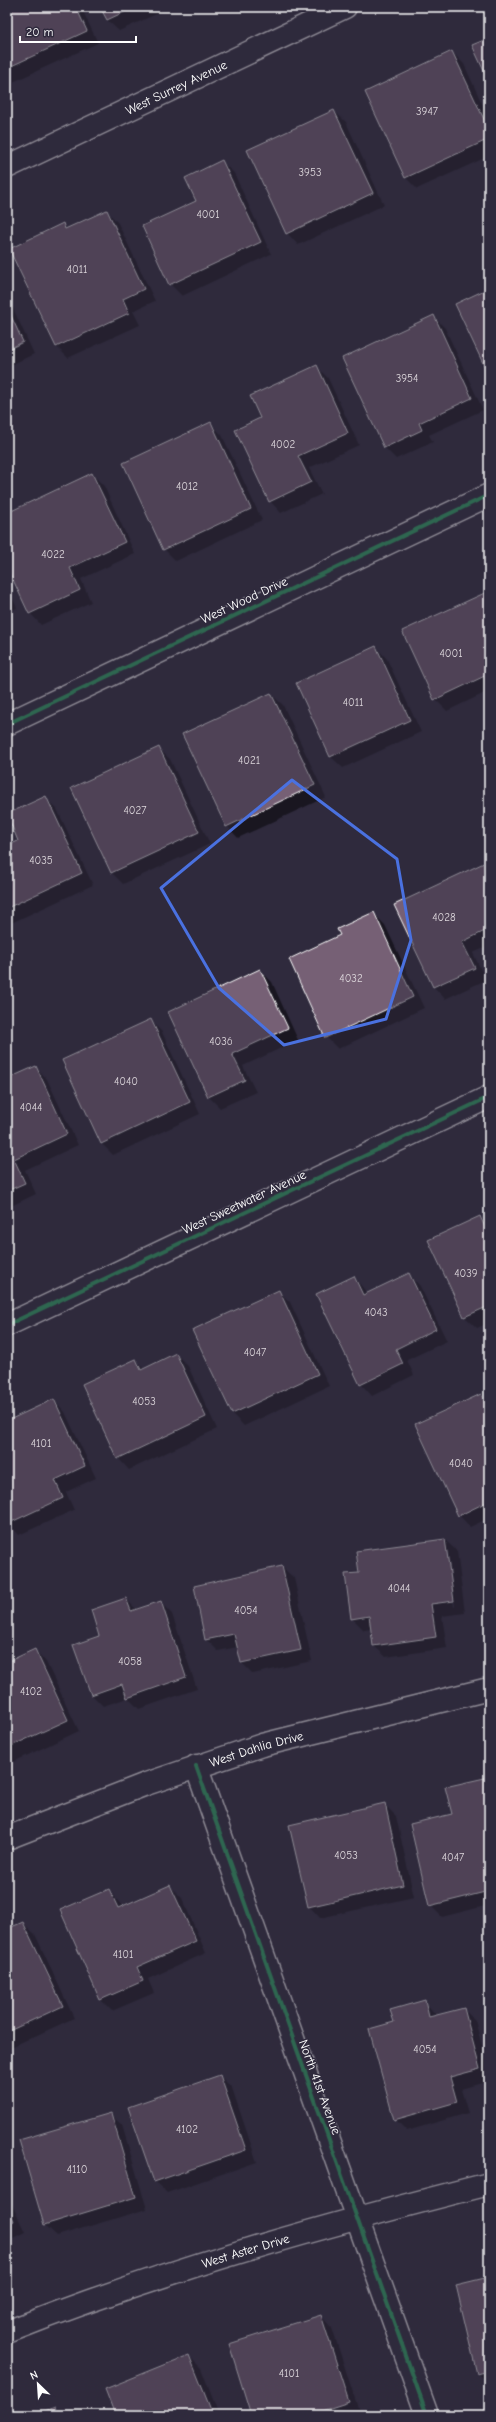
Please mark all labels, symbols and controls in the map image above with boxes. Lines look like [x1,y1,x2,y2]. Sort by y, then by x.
scale bar [20,18,136,44]
text: 20 m [26,25,54,39]
street label: West Surrey Avenue [123,56,230,117]
house number: 3947 [416,105,438,118]
house number: 3953 [299,166,321,179]
house number: 4001 [196,208,220,221]
house number: 4011 [67,263,87,276]
house number: 3954 [396,372,418,385]
house number: 4002 [271,438,295,451]
house number: 4012 [176,480,198,493]
house number: 4022 [41,548,65,561]
street label: West Wood Drive [198,573,290,627]
house number: 4001 [439,647,463,660]
house number: 4011 [343,696,363,709]
house number: 4021 [238,754,260,767]
house number: 4027 [124,804,146,817]
house number: 4035 [29,854,53,867]
house number: 4028 [432,911,456,924]
house number: 4032 [339,972,363,985]
house number: 4036 [209,1035,233,1048]
house number: 4040 [114,1075,138,1088]
house number: 4044 [20,1101,42,1114]
street label: West Sweetwater Avenue [180,1166,309,1237]
house number: 4039 [454,1267,478,1280]
house number: 4043 [365,1306,387,1319]
house number: 4047 [244,1346,266,1359]
house number: 4053 [132,1395,156,1408]
house number: 4101 [31,1437,51,1450]
house number: 4040 [449,1457,473,1470]
house number: 4044 [388,1582,410,1595]
house number: 4054 [234,1604,258,1617]
house number: 4058 [118,1655,142,1668]
house number: 4102 [20,1685,42,1698]
street label: West Dahlia Drive [207,1728,305,1770]
house number: 4053 [334,1849,358,1862]
house number: 4047 [442,1851,464,1864]
house number: 4101 [113,1948,133,1961]
street label: North 41st Avenue [296,2037,344,2137]
house number: 4054 [413,2043,437,2056]
house number: 4102 [176,2123,198,2136]
house number: 4110 [67,2163,87,2176]
street label: West Aster Drive [200,2230,291,2271]
north arrow [18,2364,58,2404]
house number: 4101 [279,2367,299,2380]
text: N [28,2368,40,2383]

